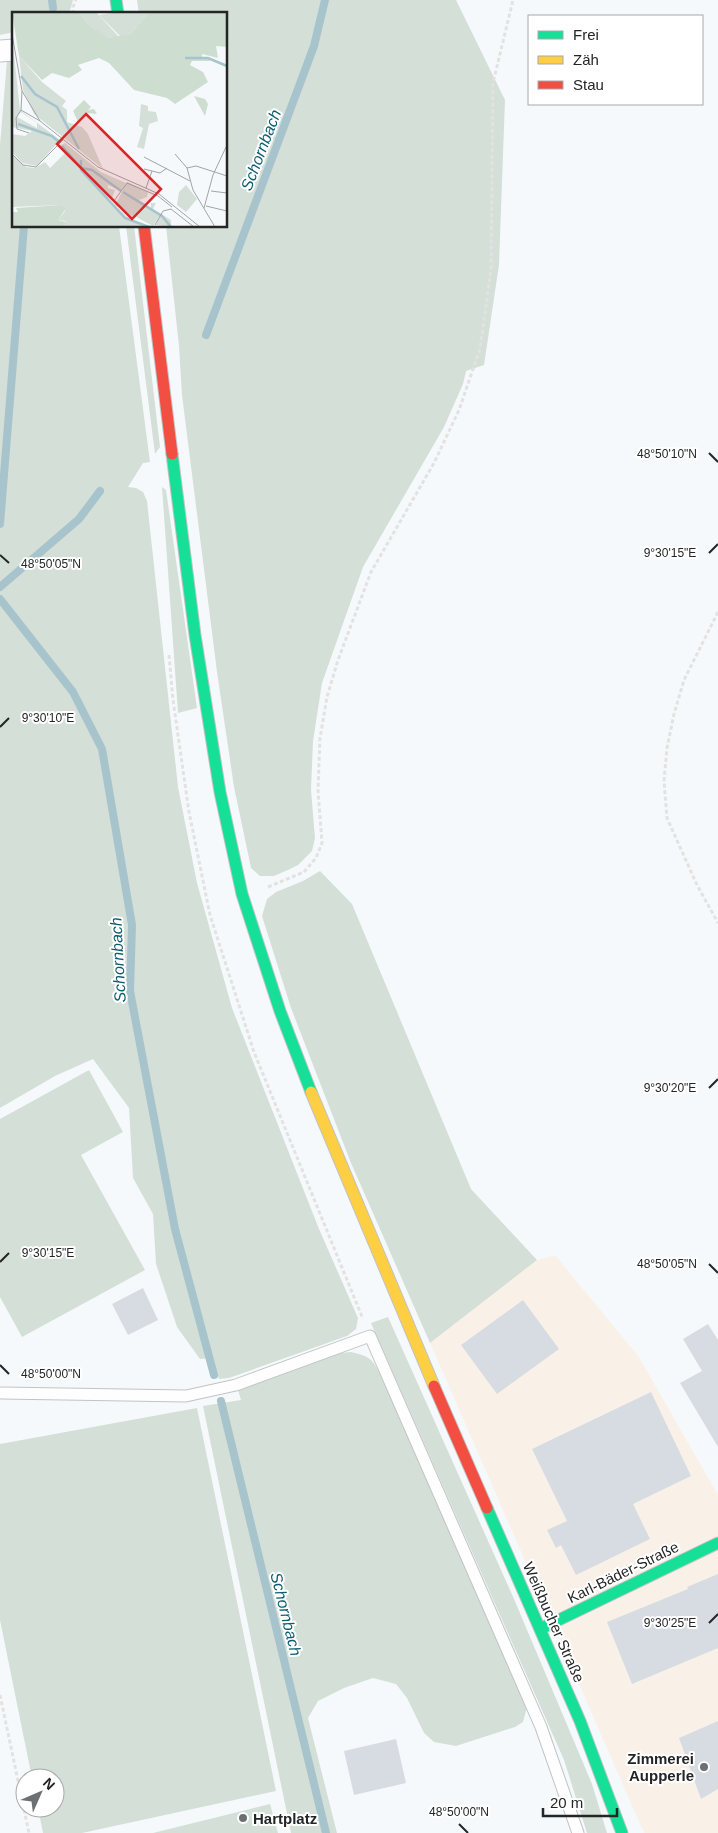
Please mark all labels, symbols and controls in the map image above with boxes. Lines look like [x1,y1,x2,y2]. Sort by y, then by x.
inset map [12,12,228,228]
legend [528,15,703,105]
text: Frei [573,26,599,43]
text: Zäh [573,51,599,68]
text: Stau [573,76,604,93]
water label: Schornbach [238,107,284,193]
text: 48°50'10"N [637,447,697,461]
text: 9°30'15"E [644,546,696,560]
text: 48°50'05"N [21,557,81,571]
text: 9°30'10"E [22,711,74,725]
water label: Schornbach [107,917,129,1003]
text: 9°30'20"E [644,1081,696,1095]
text: 9°30'15"E [22,1246,74,1260]
text: 48°50'05"N [637,1257,697,1271]
text: 48°50'00"N [21,1367,81,1381]
street label: Karl-Bäder-Straße [565,1538,681,1606]
street label: Weißbucher Straße [520,1559,588,1685]
water label: Schornbach [267,1571,305,1658]
text: 9°30'25"E [644,1616,696,1630]
place label: Zimmerei Aupperle [627,1750,694,1784]
marker: Zimmerei Aupperle [698,1761,710,1773]
north arrow [15,1768,65,1818]
text: N [40,1775,58,1793]
scale bar [543,1786,617,1818]
text: 20 m [550,1794,583,1811]
text: 48°50'00"N [429,1805,489,1819]
place label: Hartplatz [253,1810,317,1827]
marker: Hartplatz [237,1812,249,1824]

